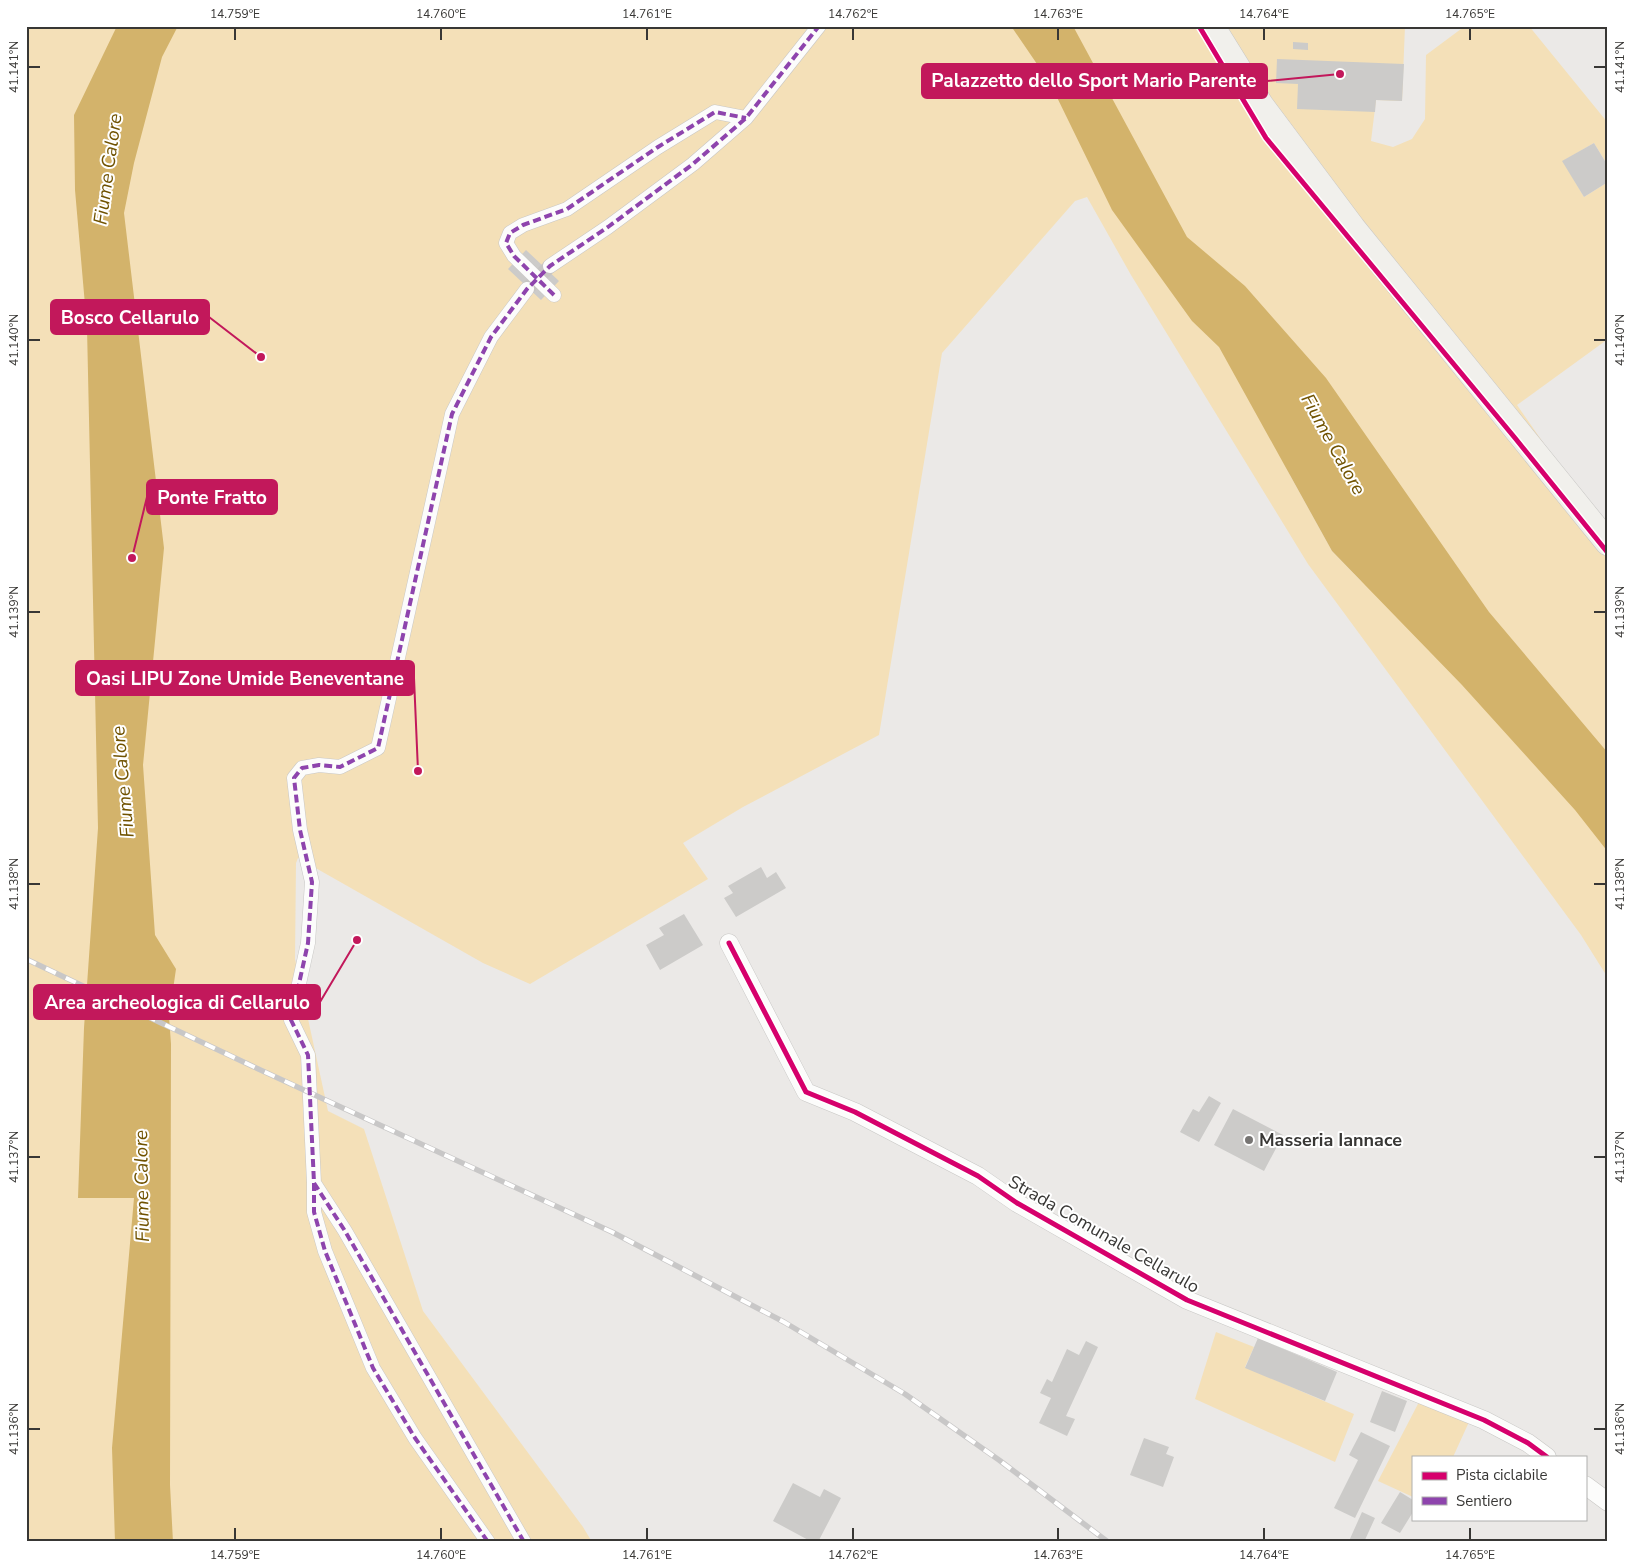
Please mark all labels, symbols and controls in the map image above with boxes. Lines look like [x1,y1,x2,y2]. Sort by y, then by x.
text: 14.759°E [210,6,260,22]
text: 14.760°E [416,6,466,22]
text: 14.761°E [622,6,672,22]
text: 14.762°E [828,6,878,22]
text: 14.763°E [1033,6,1083,22]
text: 14.764°E [1239,6,1289,22]
text: 14.765°E [1445,6,1495,22]
text: 41.141°N [6,41,22,93]
text: 41.141°N [1612,41,1628,93]
callout: Palazzetto dello Sport Mario Parente [922,64,1267,98]
text: Palazzetto dello Sport Mario Parente [931,68,1257,94]
water label: Fiume Calore [87,112,129,226]
callout: Bosco Cellarulo [51,300,209,334]
text: Bosco Cellarulo [61,305,199,331]
text: 41.140°N [6,314,22,366]
text: 41.140°N [1612,314,1628,366]
water label: Fiume Calore [1295,389,1372,500]
callout: Ponte Fratto [147,480,277,514]
text: Ponte Fratto [157,485,267,511]
text: 41.139°N [6,586,22,638]
text: 41.139°N [1612,586,1628,638]
callout: Oasi LIPU Zone Umide Beneventane [76,661,414,695]
text: Oasi LIPU Zone Umide Beneventane [86,666,404,692]
water label: Fiume Calore [105,725,141,839]
text: 41.138°N [6,858,22,910]
text: 41.138°N [1612,858,1628,910]
callout: Area archeologica di Cellarulo [34,985,320,1019]
text: Area archeologica di Cellarulo [44,990,310,1016]
place label: Masseria Iannace [1259,1128,1402,1152]
water label: Fiume Calore [128,1130,156,1242]
text: 41.137°N [6,1131,22,1183]
text: 41.137°N [1612,1131,1628,1183]
marker: Masseria Iannace [1243,1134,1255,1146]
street label: Strada Comunale Cellarulo [1004,1169,1204,1299]
text: 41.136°N [6,1403,22,1455]
text: 41.136°N [1612,1403,1628,1455]
legend [1412,1456,1586,1520]
text: Pista ciclabile [1456,1465,1548,1485]
text: Sentiero [1456,1491,1512,1511]
text: 14.759°E [210,1547,260,1563]
text: 14.760°E [416,1547,466,1563]
text: 14.761°E [622,1547,672,1563]
text: 14.762°E [828,1547,878,1563]
text: 14.763°E [1033,1547,1083,1563]
text: 14.764°E [1239,1547,1289,1563]
text: 14.765°E [1445,1547,1495,1563]

